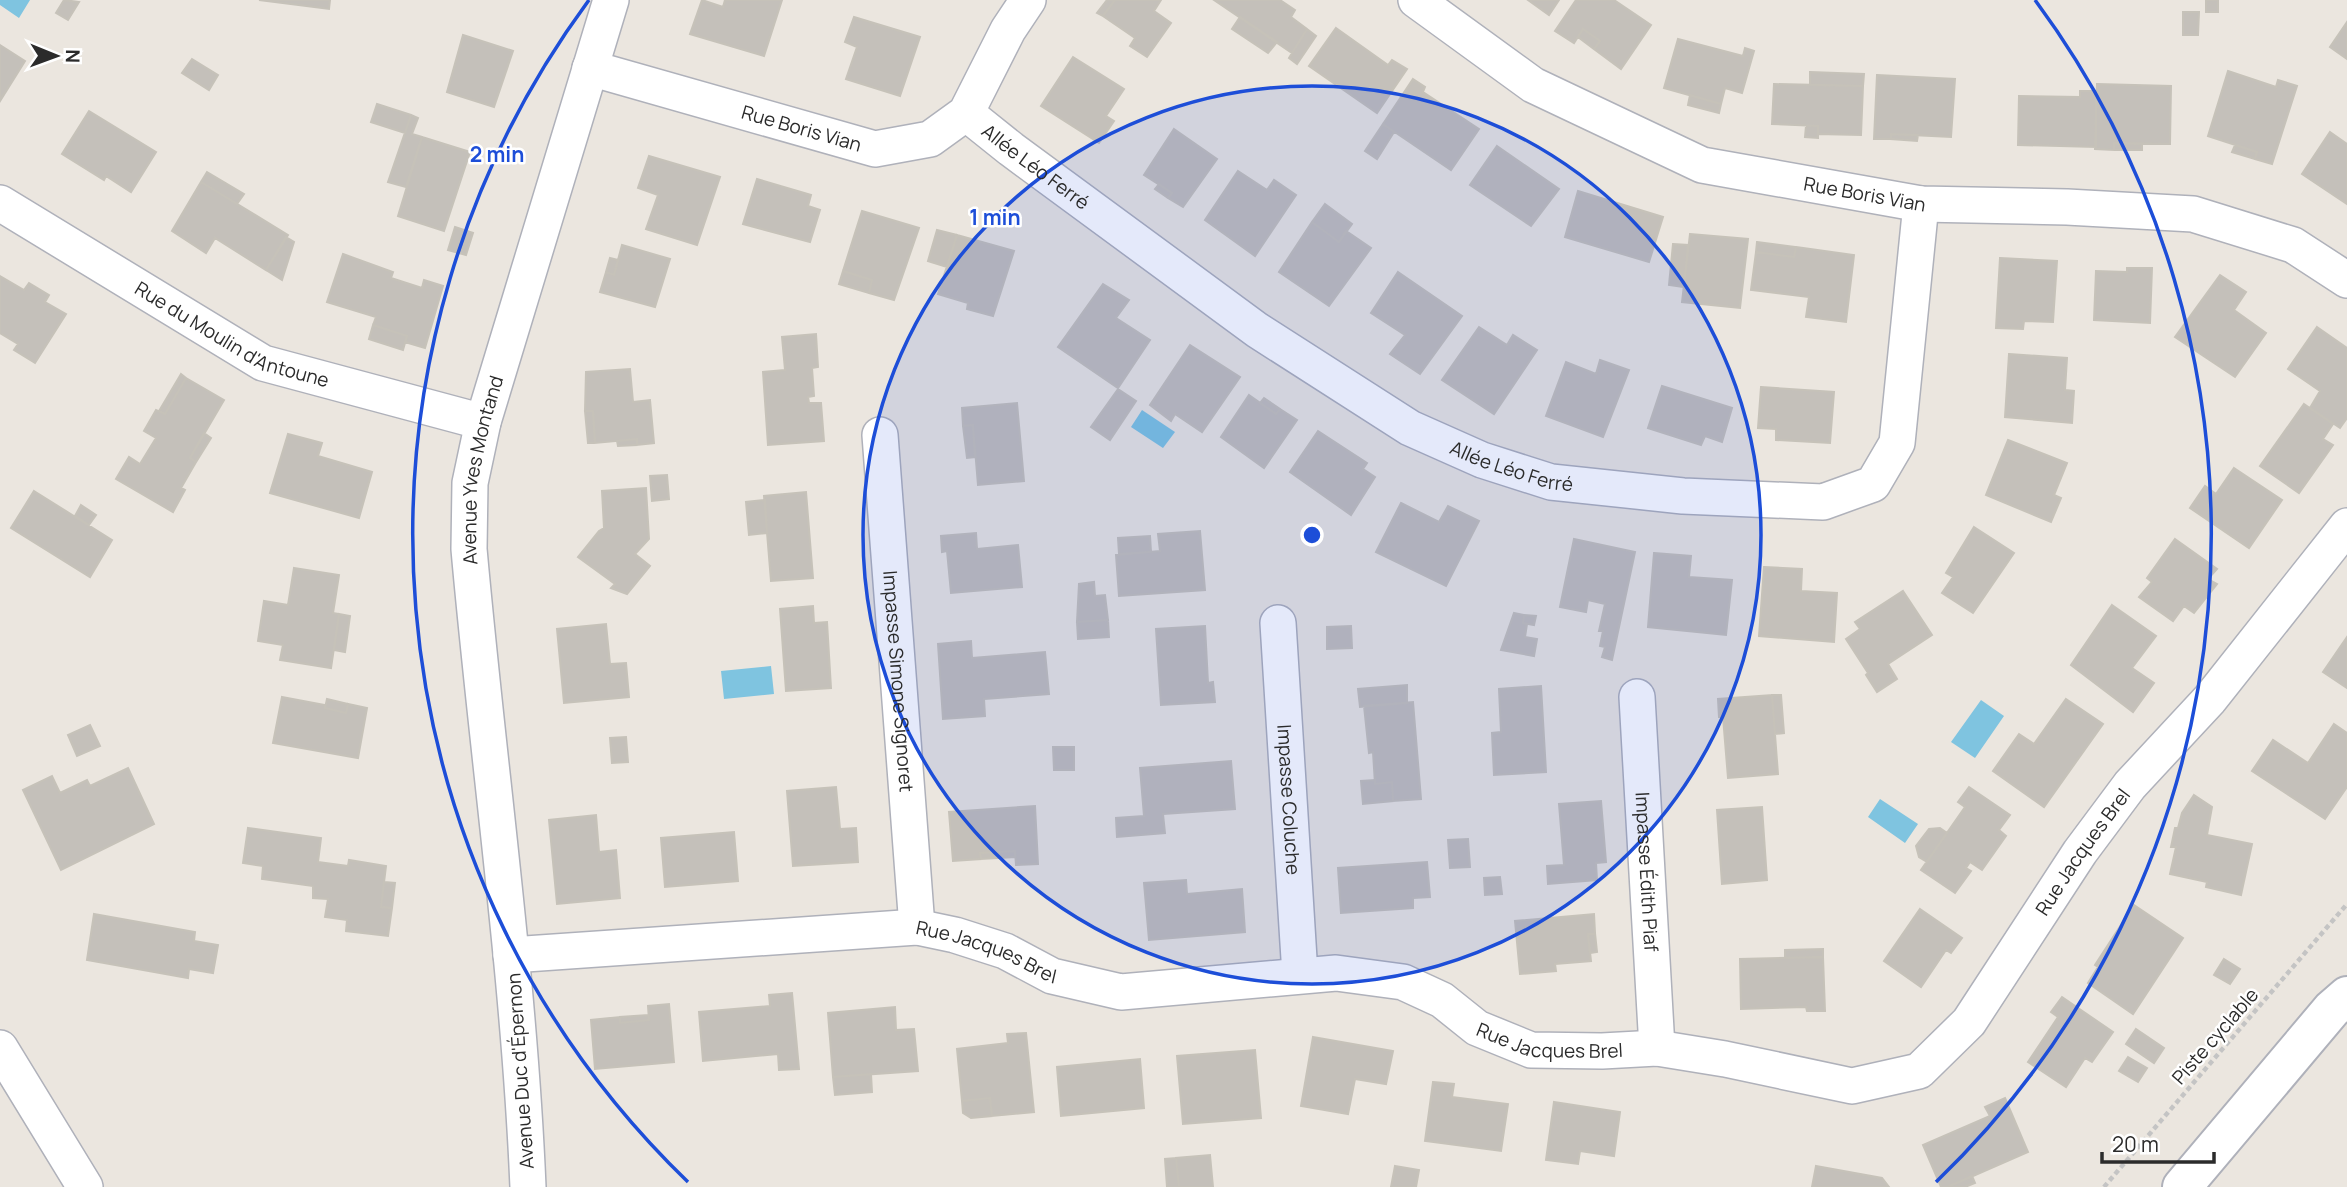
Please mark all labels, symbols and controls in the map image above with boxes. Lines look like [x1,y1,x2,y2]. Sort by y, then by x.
north arrow [21,21,91,91]
text: N [60,49,86,63]
street label: Rue Boris Vian [739,99,865,158]
street label: Allée Léo Ferré [977,118,1095,215]
text: 2 min [470,140,524,168]
street label: Rue Boris Vian [1802,170,1928,218]
text: 1 min [969,203,1021,231]
street label: Rue du Moulin d'Antoune [130,275,332,393]
street label: Avenue Yves Montand [456,372,509,566]
street label: Allée Léo Ferré [1446,434,1574,497]
centre of rings [1300,523,1324,547]
street label: Impasse Simone Signoret [877,570,920,793]
street label: Impasse Coluche [1271,724,1307,876]
street label: Rue Jacques Brel [2029,783,2136,920]
street label: Impasse Édith Piaf [1629,791,1664,952]
street label: Rue Jacques Brel [914,914,1059,990]
street label: Avenue Duc d'Épernon [500,972,540,1170]
street label: Piste cyclable [2166,982,2264,1090]
street label: Rue Jacques Brel [1473,1016,1624,1064]
scale bar [2102,1120,2214,1164]
text: 20 m [2112,1130,2159,1158]

